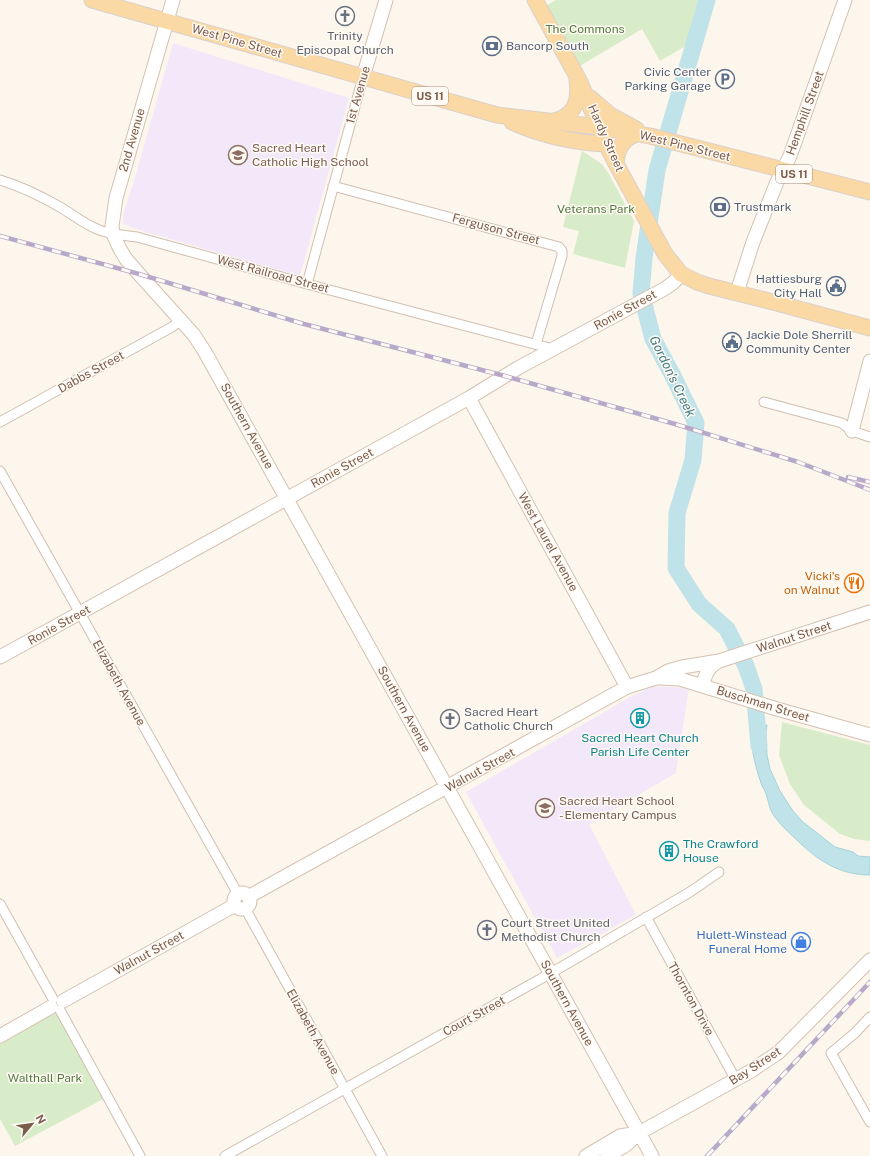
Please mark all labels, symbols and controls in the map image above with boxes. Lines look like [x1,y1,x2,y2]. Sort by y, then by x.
church icon: Trinity Episcopal Church [334,5,356,27]
street label: West Pine Street [190,21,284,61]
park label: The Commons [545,22,625,36]
place label: Trinity Episcopal Church [296,29,394,57]
bank icon: Bancorp South [481,35,503,57]
place label: Bancorp South [506,39,589,53]
street label: 1st Avenue [343,64,373,126]
place label: Civic Center Parking Garage [624,65,711,93]
parking icon: Civic Center Parking Garage [714,68,736,90]
street label: Hemphill Street [783,69,827,157]
road number: US 11 [412,87,448,105]
street label: Hardy Street [585,102,627,174]
street label: 2nd Avenue [116,106,148,173]
street label: West Pine Street [638,128,732,164]
place label: Sacred Heart Catholic High School [252,141,369,169]
school or university icon: Sacred Heart Catholic High School [227,144,249,166]
road number: US 11 [776,165,812,183]
bank icon: Trustmark [709,196,731,218]
place label: Trustmark [734,200,792,214]
park label: Veterans Park [557,202,635,216]
street label: Ferguson Street [451,211,542,248]
street label: West Railroad Street [215,252,331,296]
place label: Hattiesburg City Hall [756,272,822,300]
public building icon: Hattiesburg City Hall [825,275,847,297]
street label: Ronie Street [591,287,659,333]
place label: Jackie Dole Sherrill Community Center [746,328,853,356]
public building icon: Jackie Dole Sherrill Community Center [721,331,743,353]
water label: Gordon's Creek [646,333,699,419]
street label: Dabbs Street [56,348,127,396]
street label: Southern Avenue [218,381,276,472]
street label: Ronie Street [308,445,376,491]
street label: West Laurel Avenue [515,490,581,594]
place label: Vicki's on Walnut [784,569,840,597]
restaurant icon: Vicki's on Walnut [843,572,865,594]
street label: Ronie Street [25,602,93,648]
street label: Walnut Street [755,618,833,656]
street label: Elizabeth Avenue [90,638,148,728]
street label: Southern Avenue [375,664,433,755]
street label: Buschman Street [715,683,811,725]
place label: Sacred Heart Catholic Church [464,705,553,733]
building icon: Sacred Heart Church Parish Life Center [629,707,651,729]
church icon: Sacred Heart Catholic Church [439,708,461,730]
place label: Sacred Heart Church Parish Life Center [581,731,699,759]
street label: Walnut Street [443,745,518,795]
place label: Sacred Heart School - Elementary Campus [559,794,677,822]
school or university icon: Sacred Heart School - Elementary Campus [534,797,556,819]
place label: The Crawford House [683,837,759,865]
building icon: The Crawford House [658,840,680,862]
place label: Court Street United Methodist Church [501,916,610,944]
church icon: Court Street United Methodist Church [476,919,498,941]
street label: Walnut Street [112,928,187,978]
place label: Hulett-Winstead Funeral Home [697,928,787,956]
shop icon: Hulett-Winstead Funeral Home [790,931,812,953]
street label: Southern Avenue [538,958,596,1049]
street label: Thornton Drive [665,960,717,1038]
street label: Elizabeth Avenue [284,987,342,1077]
street label: Court Street [440,993,508,1039]
street label: Bay Street [727,1044,784,1088]
park label: Walthall Park [8,1071,83,1085]
north arrow [12,1104,52,1144]
text: N [33,1112,48,1126]

